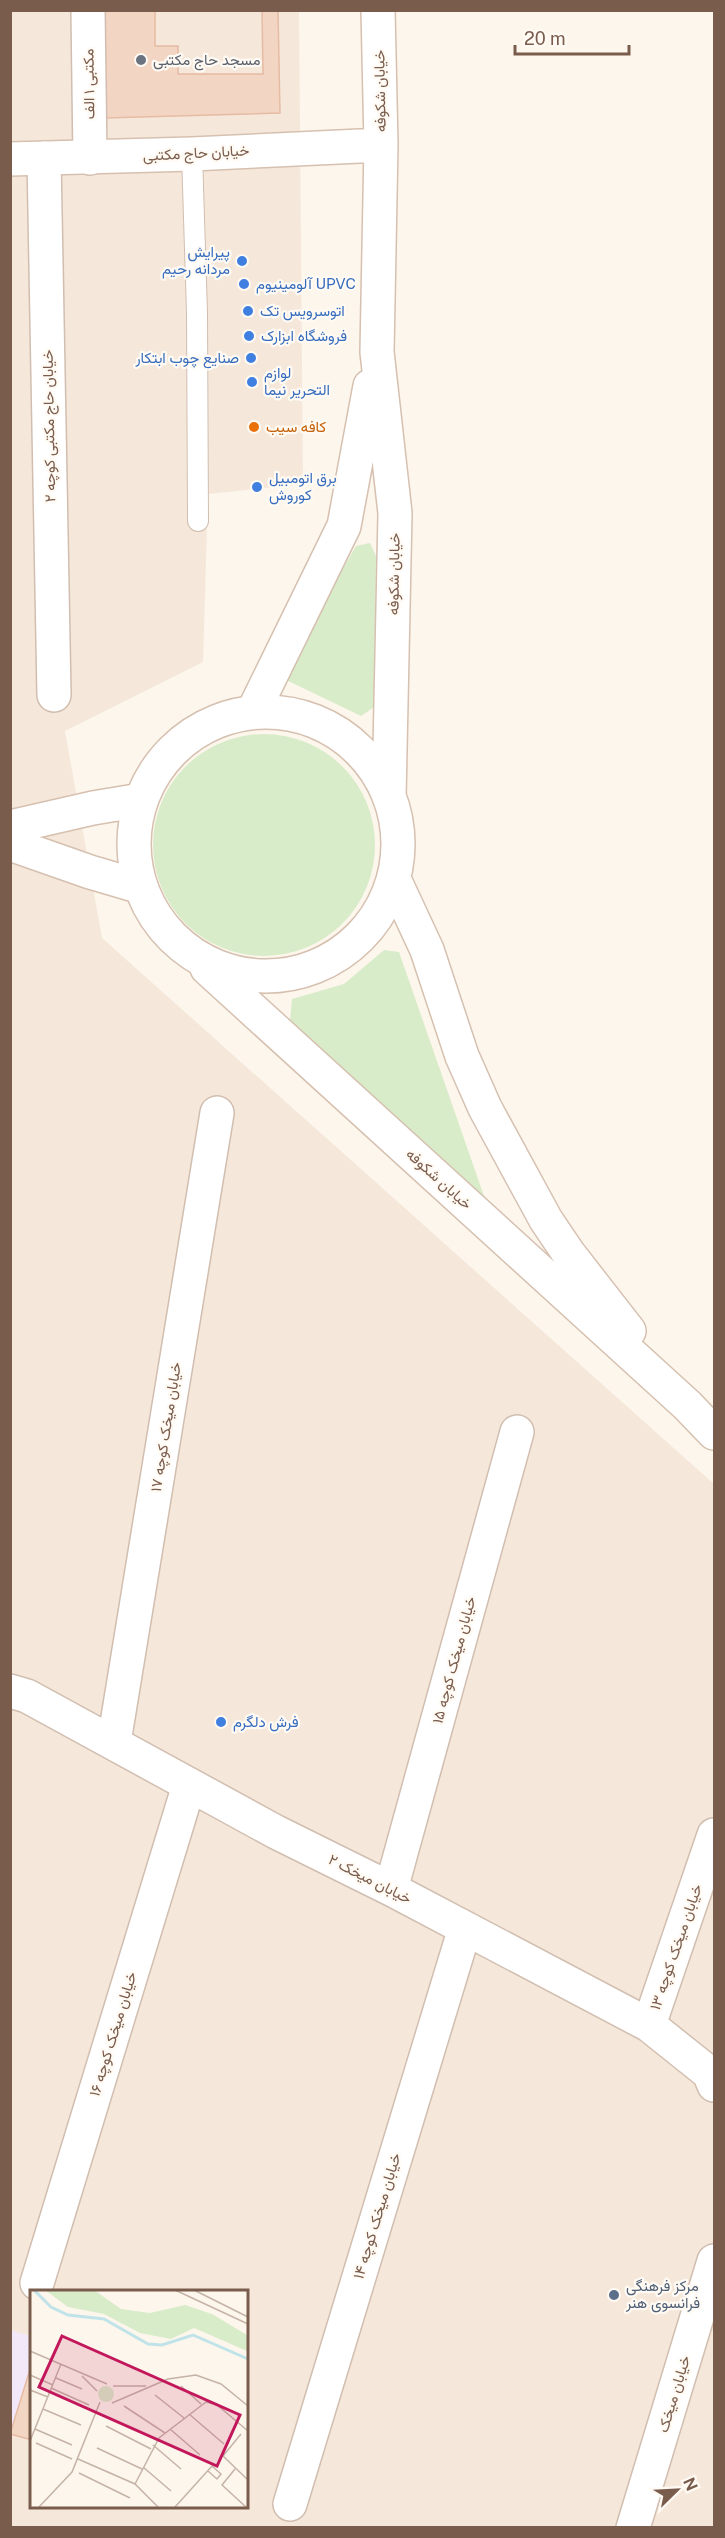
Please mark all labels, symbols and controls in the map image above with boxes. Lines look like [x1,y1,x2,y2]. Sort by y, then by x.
scale bar [515,18,629,56]
text: 20 m [524,28,566,49]
street label: مکتبی ۱ الف [79,48,100,120]
street label: خیابان شکوفه [370,50,390,132]
place label: مسجد حاج مکتبی [153,51,261,71]
marker: مسجد حاج مکتبی [134,53,148,67]
street label: خیابان حاج مکتبی [142,141,250,167]
place label: پیرایش مردانه رحیم [162,243,230,279]
marker: پیرایش مردانه رحیم [235,254,249,268]
place label: آلومینیوم UPVC [256,275,356,294]
marker: آلومینیوم UPVC [237,277,251,291]
place label: اتوسرویس تک [260,302,345,321]
marker: اتوسرویس تک [241,304,255,318]
place label: فروشگاه ابزارک [261,327,347,345]
marker: فروشگاه ابزارک [242,329,256,343]
street label: خیابان حاج مکتبی کوچه ۲ [39,349,61,503]
place label: صنایع چوب ابتکار [134,349,239,369]
marker: صنایع چوب ابتکار [244,351,258,365]
place label: لوازم التحریر نیما [264,364,330,399]
marker: لوازم التحریر نیما [245,375,259,389]
place label: کافه سیب [266,418,326,436]
marker: کافه سیب [247,420,261,434]
place label: برق اتومبیل کوروش [269,469,337,505]
marker: برق اتومبیل کوروش [250,480,264,494]
street label: خیابان شکوفه [384,533,404,615]
street label: خیابان شکوفه [402,1145,476,1213]
street label: خیابان میخک کوچه ۱۷ [147,1361,186,1493]
street label: خیابان میخک کوچه ۱۵ [428,1594,481,1726]
place label: فرش دلگرم [233,1713,299,1732]
marker: فرش دلگرم [214,1715,228,1729]
street label: خیابان میخک ۲ [325,1850,415,1908]
street label: خیابان میخک کوچه ۱۳ [646,1882,707,2013]
street label: خیابان میخک کوچه ۱۶ [85,1969,141,2099]
street label: خیابان میخک کوچه ۱۴ [349,2151,406,2281]
place label: مرکز فرهنگی فرانسوی هنر [625,2277,700,2313]
marker: مرکز فرهنگی فرانسوی هنر [607,2288,621,2302]
inset map [30,2290,248,2508]
street label: خیابان میخک [654,2353,694,2435]
north arrow [647,2460,707,2520]
text: N [679,2475,701,2494]

